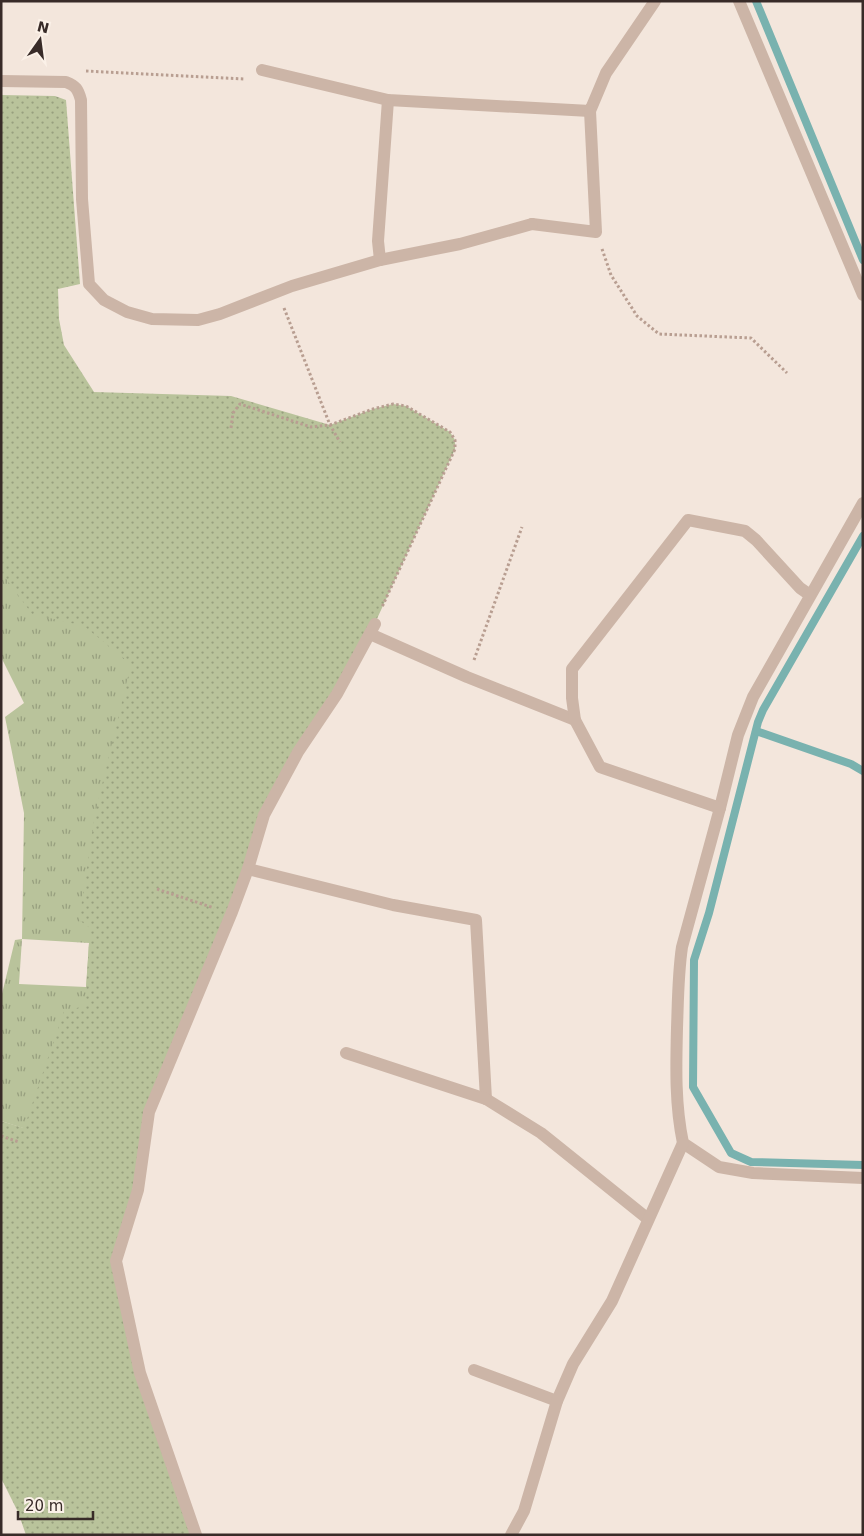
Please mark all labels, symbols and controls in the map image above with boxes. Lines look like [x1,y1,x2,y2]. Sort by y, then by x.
north arrow [15,15,65,65]
text: N [36,18,51,37]
scale bar [18,1488,92,1520]
text: 20 m [25,1497,63,1515]

